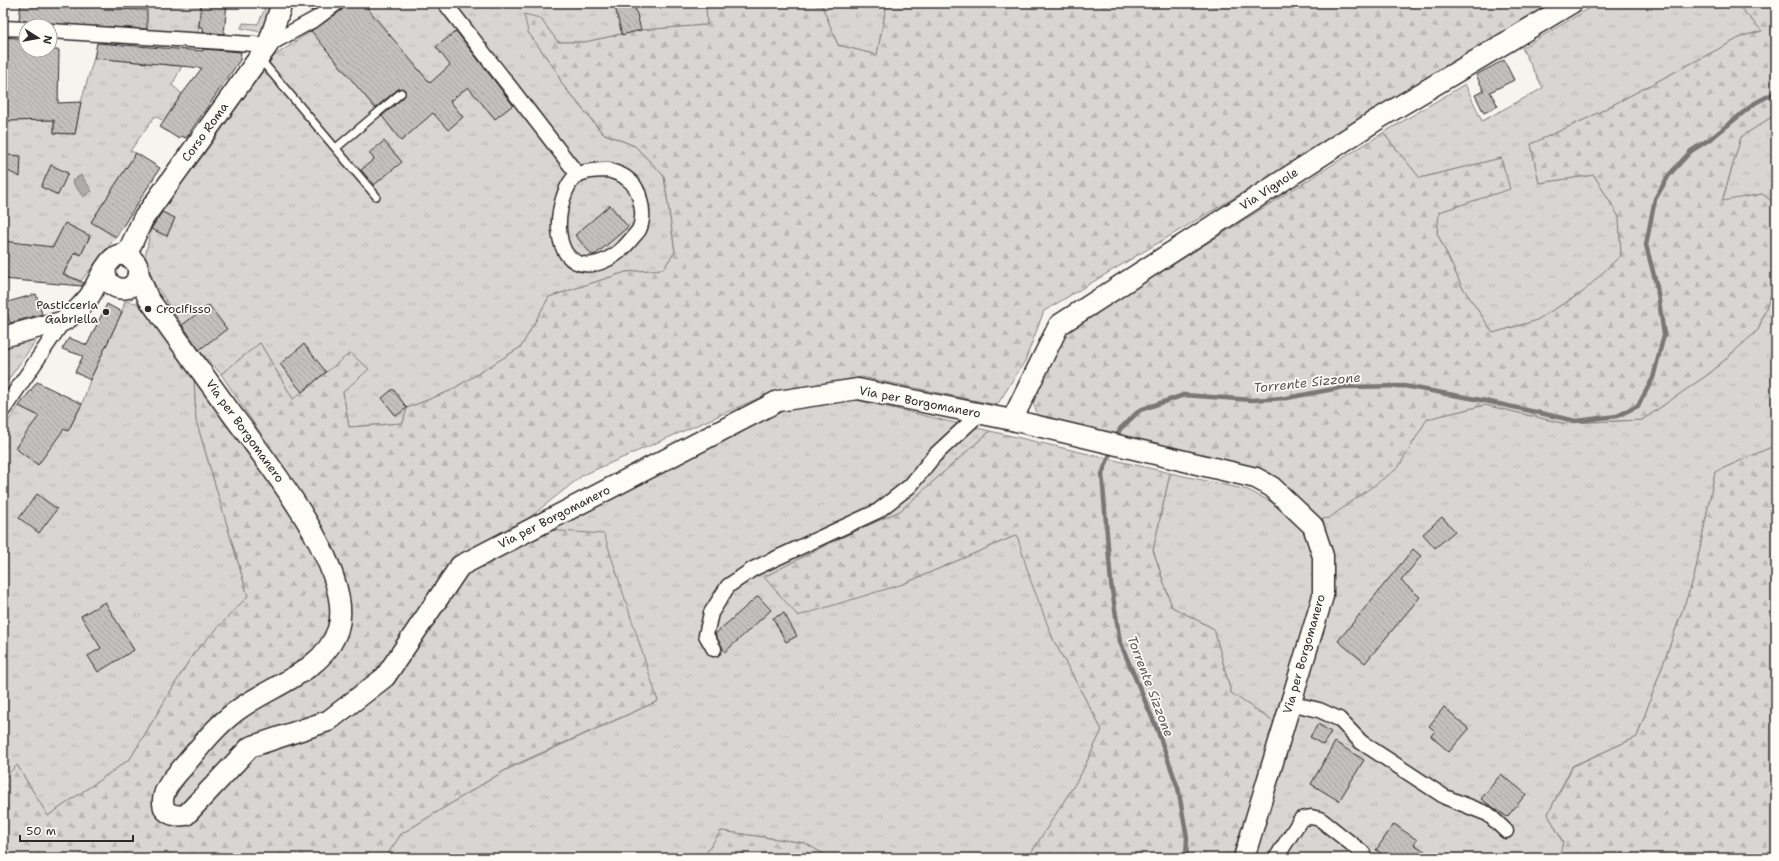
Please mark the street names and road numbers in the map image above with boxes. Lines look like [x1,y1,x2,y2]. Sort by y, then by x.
street label: Corso Roma [178,99,232,165]
street label: Via Vignole [1237,164,1301,214]
street label: Via per Borgomanero [202,376,288,486]
street label: Via per Borgomanero [858,382,982,422]
street label: Via per Borgomanero [495,482,613,552]
street label: Via per Borgomanero [1279,592,1329,716]

